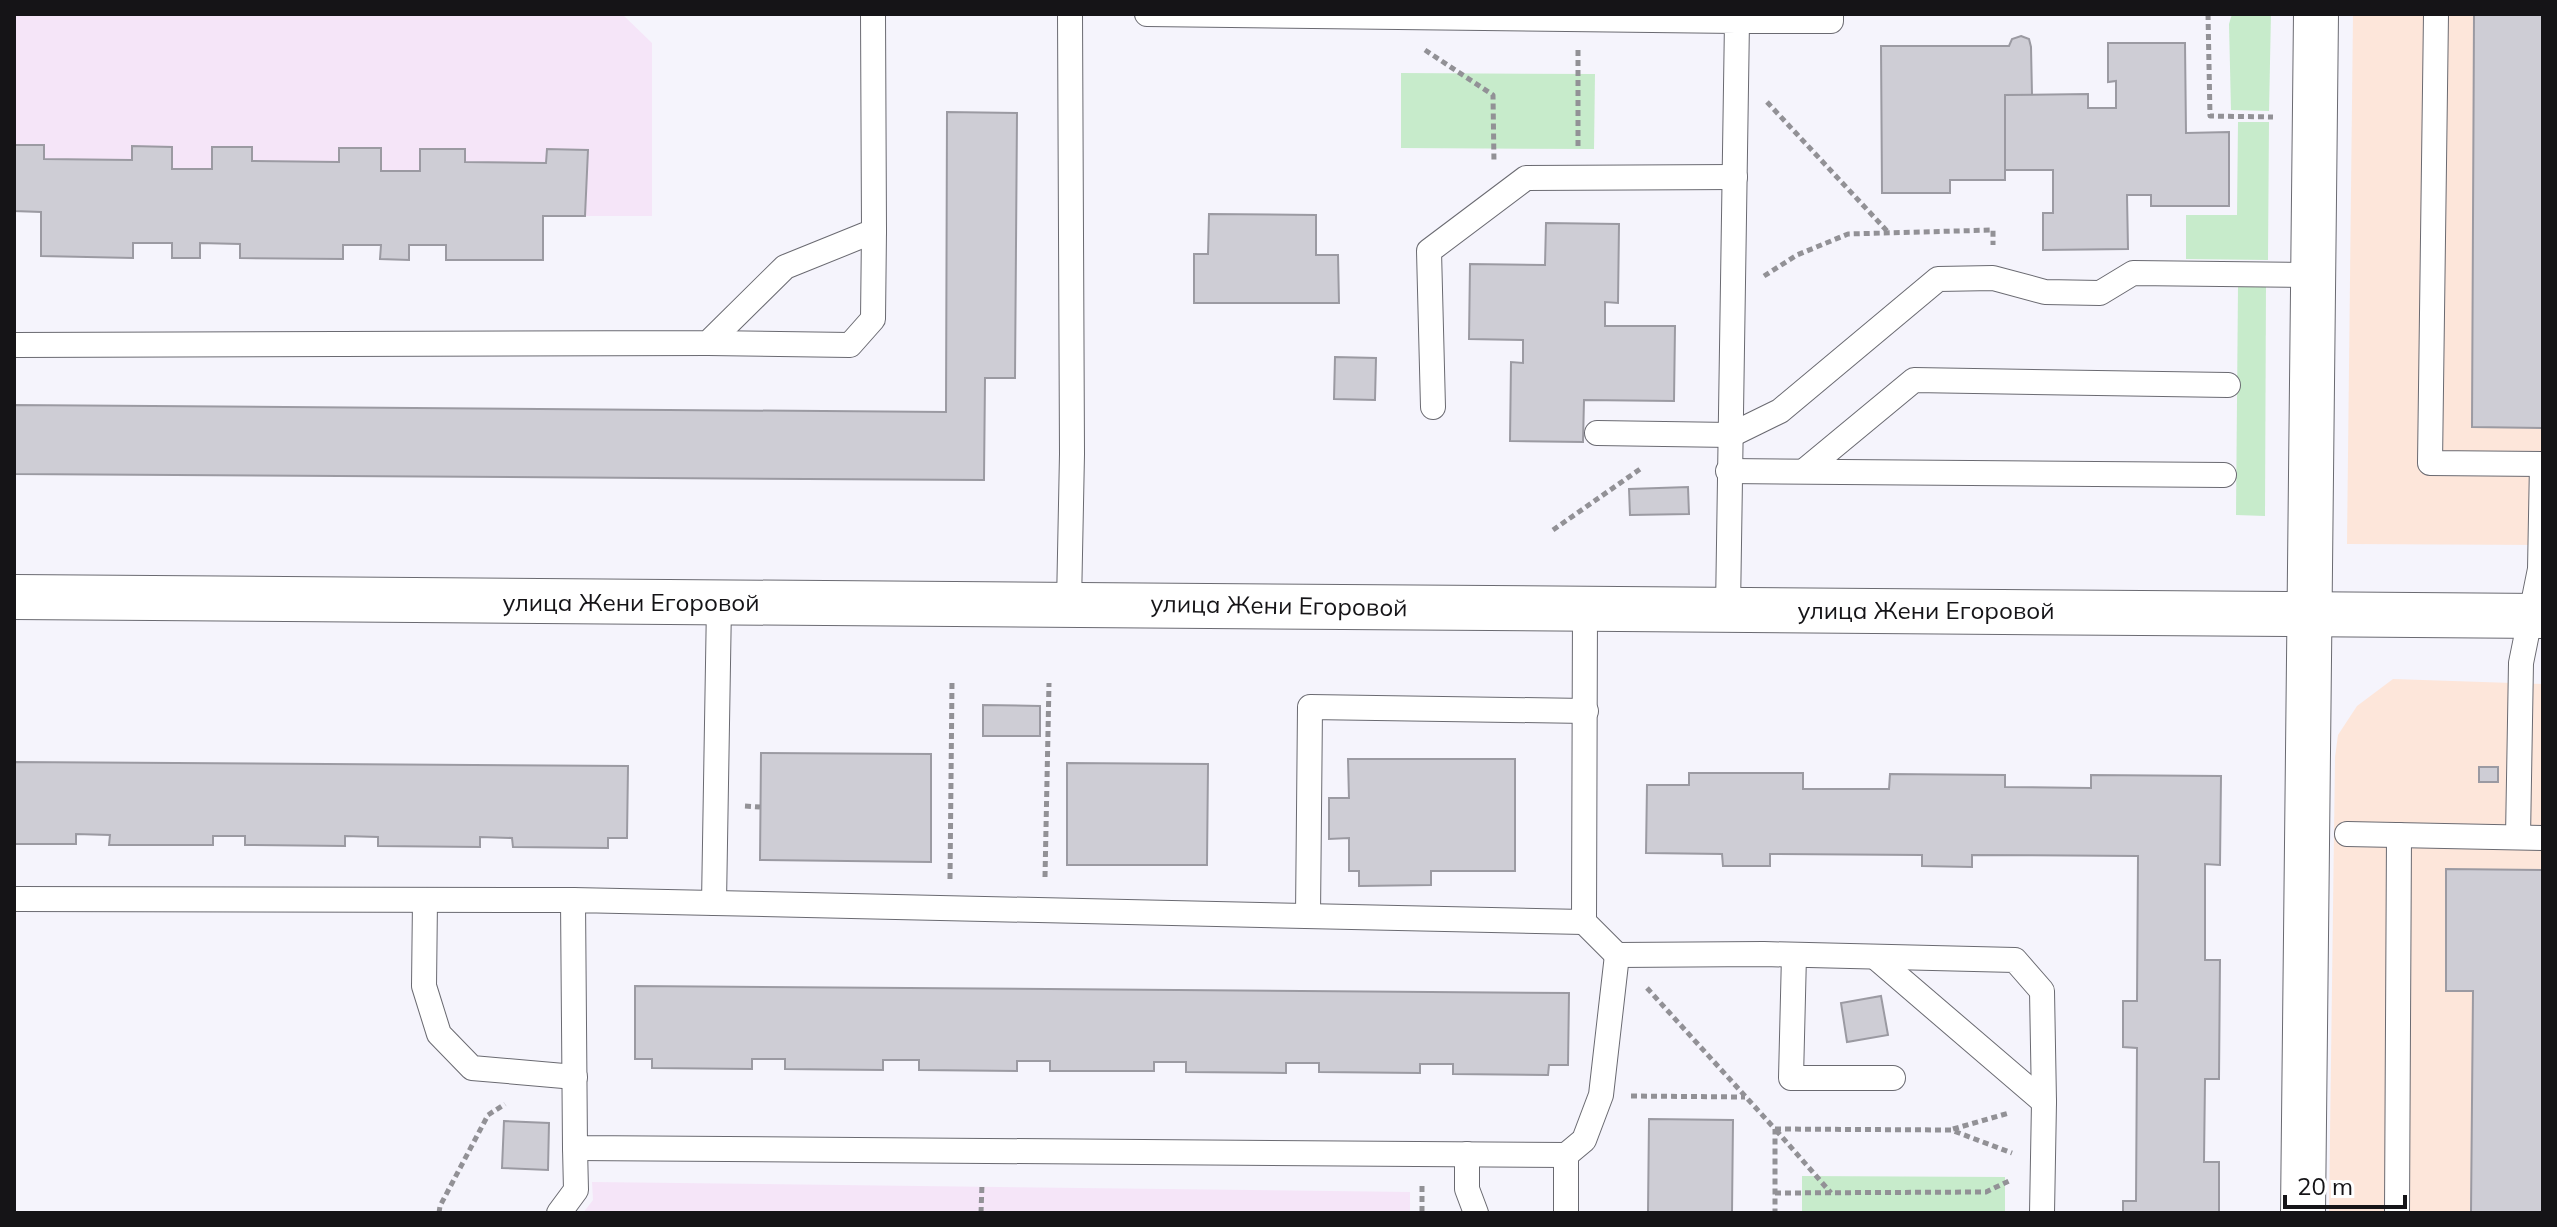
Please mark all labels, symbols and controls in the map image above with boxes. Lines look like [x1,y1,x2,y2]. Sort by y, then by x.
street label: улица Жени Егоровой [502,587,760,617]
street label: улица Жени Егоровой [1150,588,1408,622]
street label: улица Жени Егоровой [1797,595,2055,625]
scale bar [2285,1159,2405,1209]
text: 20 m [2297,1171,2353,1201]

